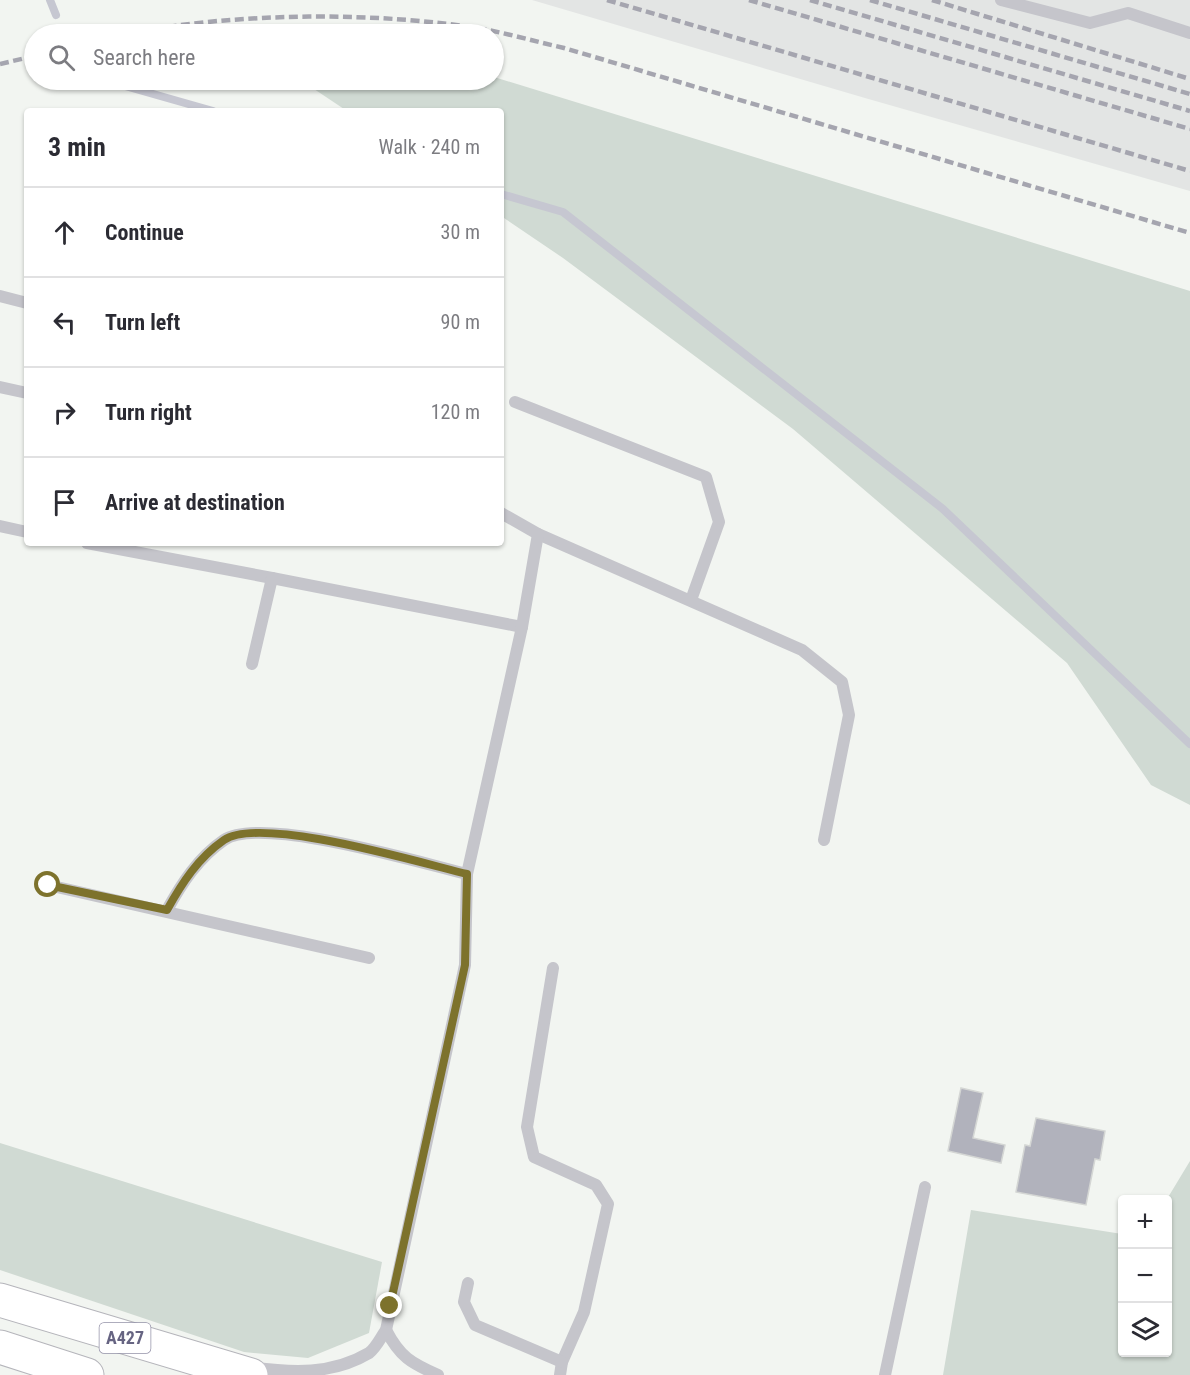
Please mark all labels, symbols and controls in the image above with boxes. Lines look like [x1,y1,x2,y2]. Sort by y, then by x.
search box [24,24,504,90]
icon: search [45,41,78,74]
text: Search here [93,45,195,70]
text: 3 min [48,132,106,162]
text: Walk · 240 m [379,135,480,159]
icon: ahead [48,216,81,249]
text: Continue [105,220,184,245]
text: 30 m [441,220,480,244]
icon: left [48,306,81,339]
text: Turn left [105,310,180,335]
text: 90 m [441,310,480,334]
icon: right [48,396,81,429]
text: Turn right [105,400,192,425]
text: 120 m [431,400,480,424]
icon: arrive [48,486,81,519]
text: Arrive at destination [105,490,285,515]
route start [34,871,60,897]
map controls [1118,1195,1172,1357]
button: + [1118,1195,1172,1249]
button: − [1118,1249,1172,1303]
route end [376,1292,402,1318]
button: layers [1118,1303,1172,1357]
road number: A427 [100,1323,150,1353]

